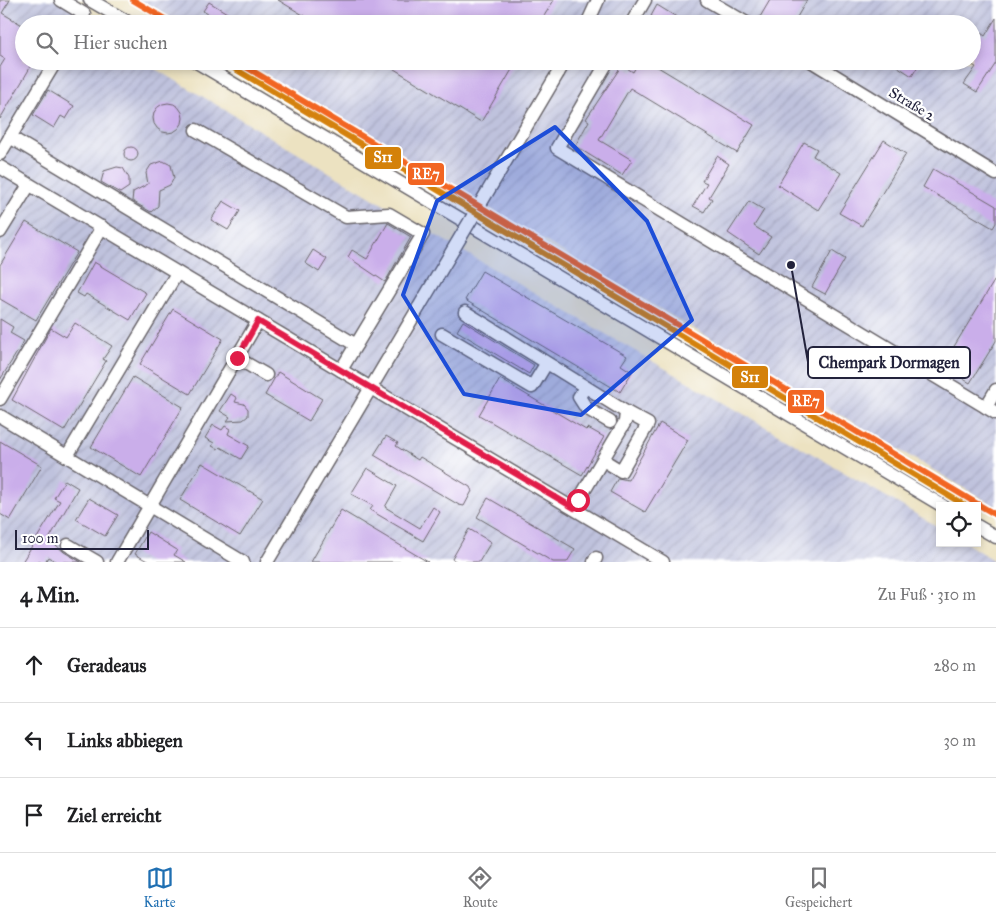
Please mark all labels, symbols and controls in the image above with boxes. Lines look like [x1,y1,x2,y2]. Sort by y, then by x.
search box [15,15,981,70]
icon: search [33,29,61,57]
text: Hier suchen [73,31,167,54]
street label: Straße 2 [886,83,939,125]
line badge: S11 [364,146,402,170]
text: S11 [373,149,393,166]
line badge: RE7 [407,162,445,186]
text: RE7 [412,166,440,183]
route end [226,347,249,370]
callout: Chempark Dormagen [808,347,970,378]
text: Chempark Dormagen [818,353,960,373]
line badge: S11 [731,365,769,389]
text: S11 [740,369,760,386]
line badge: RE7 [787,389,825,414]
text: RE7 [792,393,820,410]
route start [567,489,590,512]
map controls [936,502,981,547]
button: locate [936,502,981,547]
scale bar [15,527,149,550]
text: 100 m [22,530,59,547]
text: 4 Min. [20,582,79,608]
text: Zu Fuß · 310 m [878,585,976,604]
icon: ahead [20,651,48,679]
text: Geradeaus [67,654,146,677]
text: 280 m [933,656,976,675]
icon: left [20,726,48,754]
text: Links abbiegen [67,729,183,752]
text: 30 m [943,731,976,750]
icon: arrive [20,801,48,829]
text: Ziel erreicht [67,804,161,827]
tab: Karte [144,864,175,911]
tab: Route [463,864,498,911]
tab: Gespeichert [785,864,852,911]

